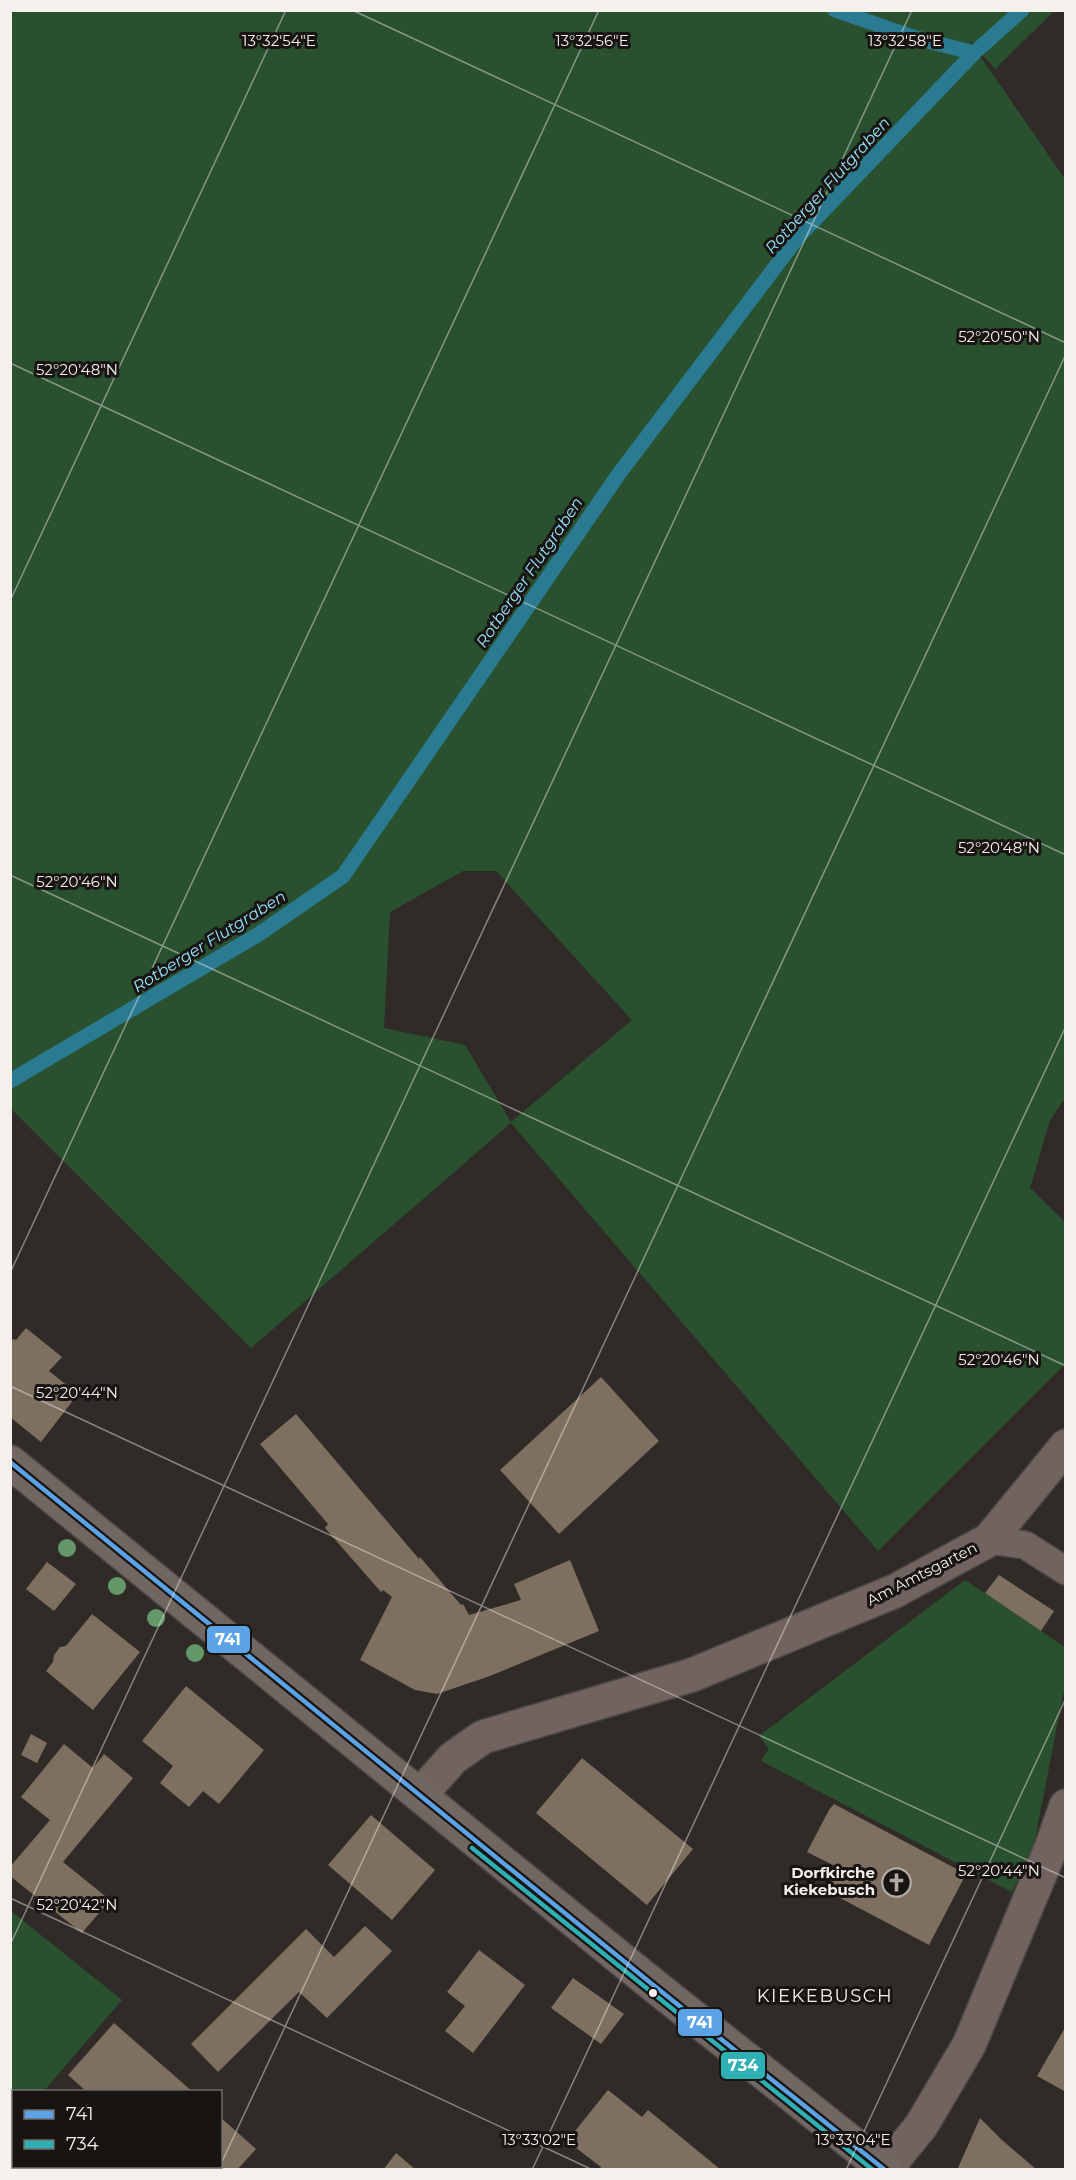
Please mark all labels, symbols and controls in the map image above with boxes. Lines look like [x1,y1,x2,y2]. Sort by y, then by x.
text: 13°32'54"E [242,31,316,50]
text: 13°32'56"E [555,31,629,50]
text: 13°32'58"E [868,31,942,50]
water label: Rotberger Flutgraben [761,113,894,257]
text: 52°20'50"N [958,327,1040,346]
text: 52°20'48"N [36,360,118,379]
water label: Rotberger Flutgraben [472,494,587,651]
text: 52°20'48"N [958,838,1040,857]
text: 52°20'46"N [36,872,118,891]
water label: Rotberger Flutgraben [129,887,289,996]
text: 52°20'46"N [958,1350,1040,1369]
text: 52°20'44"N [36,1383,118,1402]
street label: Am Amtsgarten [864,1538,980,1609]
line badge: 741 [206,1625,251,1654]
text: 741 [215,1630,241,1649]
text: 52°20'44"N [958,1861,1040,1880]
place label: Dorfkirche Kiekebusch [783,1863,875,1899]
church icon: Dorfkirche Kiekebusch [880,1866,912,1898]
text: 52°20'42"N [37,1895,117,1914]
district label: KIEKEBUSCH [757,1985,893,2007]
unlabelled marker [647,1987,659,1999]
line badge: 741 [677,2008,723,2037]
text: 741 [687,2013,713,2032]
line badge: 734 [720,2051,766,2080]
text: 734 [728,2056,758,2075]
legend [12,2090,222,2168]
text: 741 [66,2103,93,2125]
text: 13°33'02"E [502,2130,576,2149]
text: 13°33'04"E [815,2130,891,2149]
text: 734 [66,2133,99,2155]

